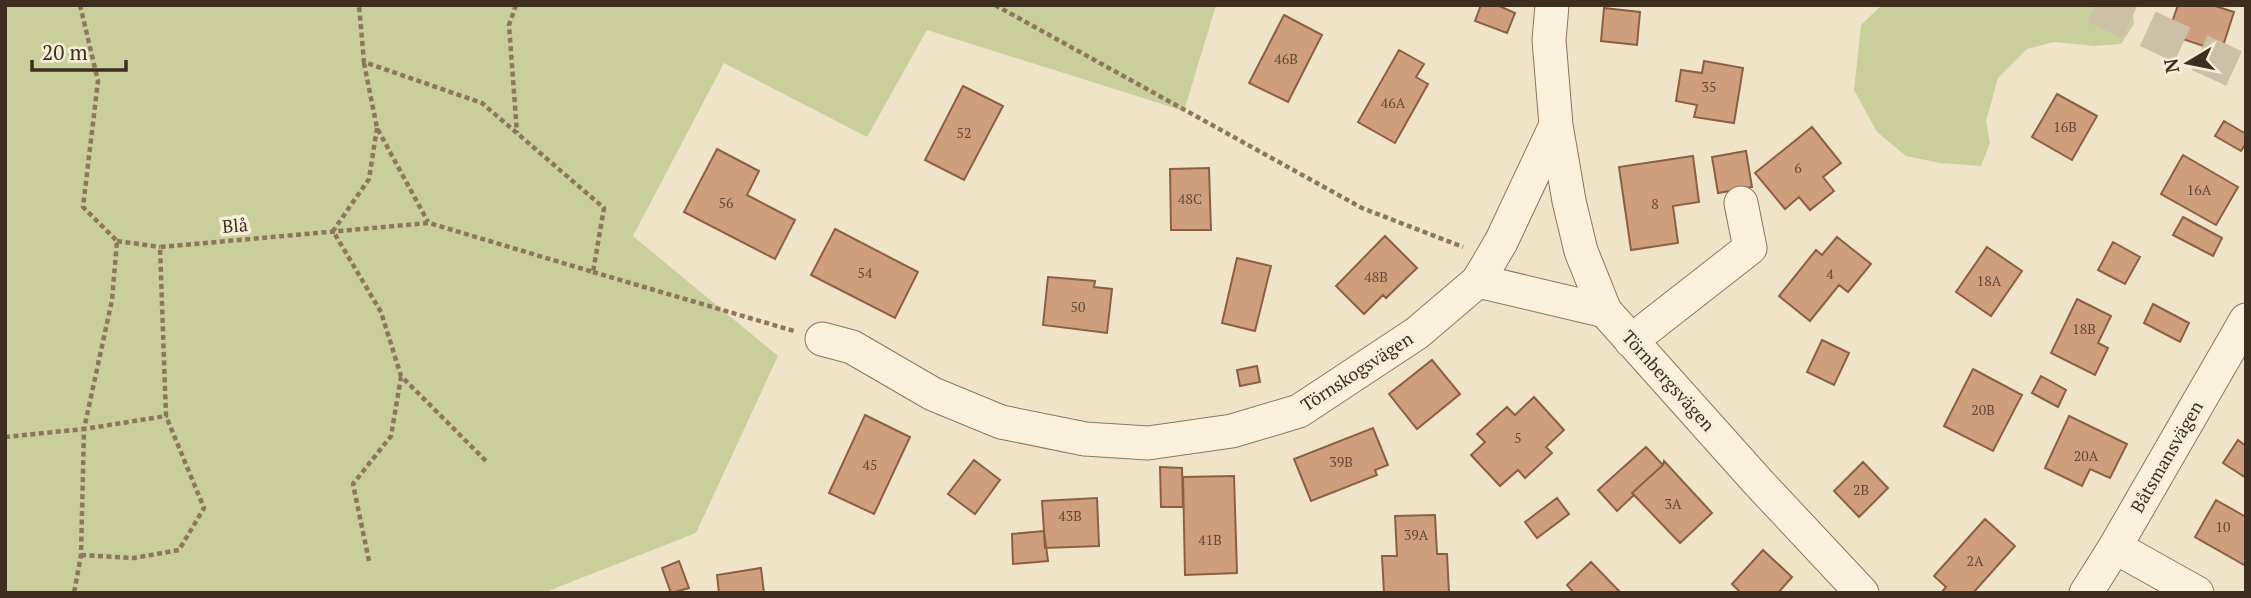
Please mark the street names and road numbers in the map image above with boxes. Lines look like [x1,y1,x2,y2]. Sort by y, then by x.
street label: Blå [221,212,249,238]
street label: Törnbergsvägen [1617,325,1721,436]
street label: Törnskogsvägen [1296,326,1417,416]
street label: Båtsmansvägen [2124,396,2208,517]

